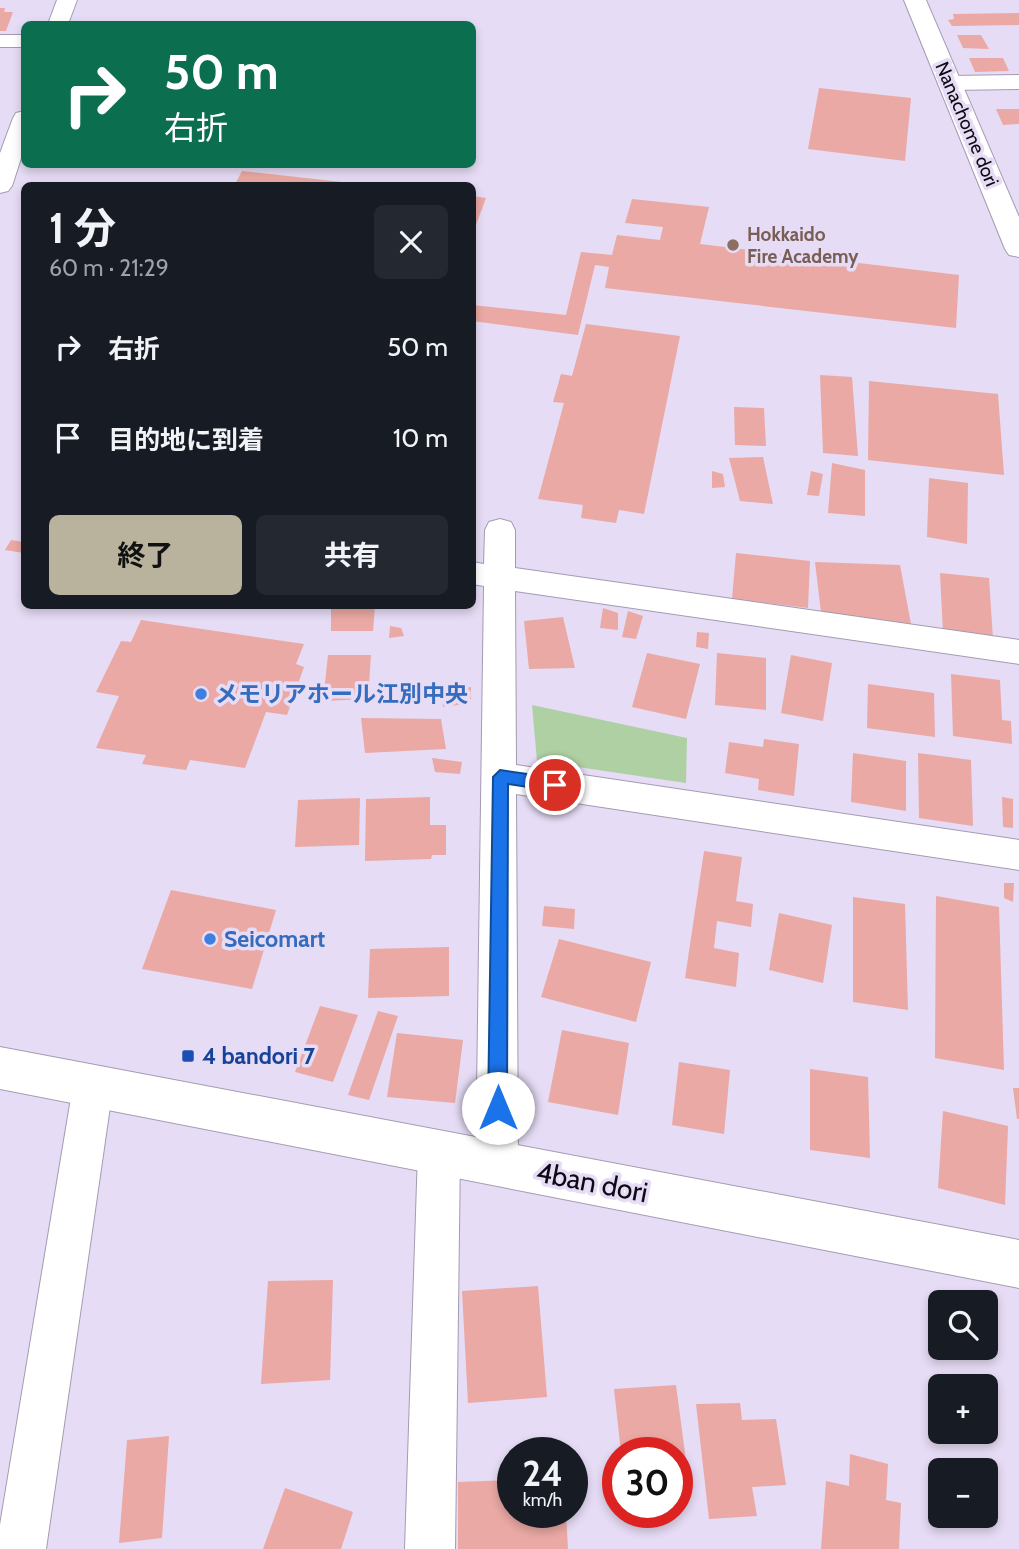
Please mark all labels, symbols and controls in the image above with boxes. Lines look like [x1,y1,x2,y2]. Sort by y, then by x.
text: 50 m [164,42,279,101]
icon: right [49,49,140,140]
street label: Nanachome dori [930,58,1004,190]
text: 右折 [164,108,228,147]
text: 1 分 [49,202,116,254]
button: close [374,205,448,279]
place label: Hokkaido Fire Academy [747,223,859,268]
marker: Hokkaido Fire Academy [725,237,741,253]
text: 60 m · 21:29 [49,254,169,282]
icon: right [49,328,87,366]
text: 50 m [387,331,448,363]
text: 右折 [108,333,160,365]
icon: arrive [49,419,87,457]
text: 10 m [393,422,448,454]
text: 目的地に到着 [108,424,264,456]
button: 終了 [49,515,242,595]
button: 共有 [256,515,448,595]
place label: メモリアホール江別中央 [215,680,468,708]
marker: メモリアホール江別中央 [193,686,209,702]
pin [525,755,585,815]
icon: arrive [536,766,574,804]
place label: Seicomart [224,925,325,953]
marker: Seicomart [202,931,218,947]
place label: 4 bandori 7 [202,1042,315,1070]
marker: 4 bandori 7 [180,1048,196,1064]
position arrow [461,1071,535,1145]
street label: 4ban dori [533,1155,651,1209]
map controls [928,1290,998,1528]
button: search [928,1290,998,1360]
button: + [928,1374,998,1444]
speed limit sign: 30 [602,1437,693,1528]
text: 24 [522,1452,563,1495]
button: − [928,1458,998,1528]
text: km/h [523,1489,562,1511]

